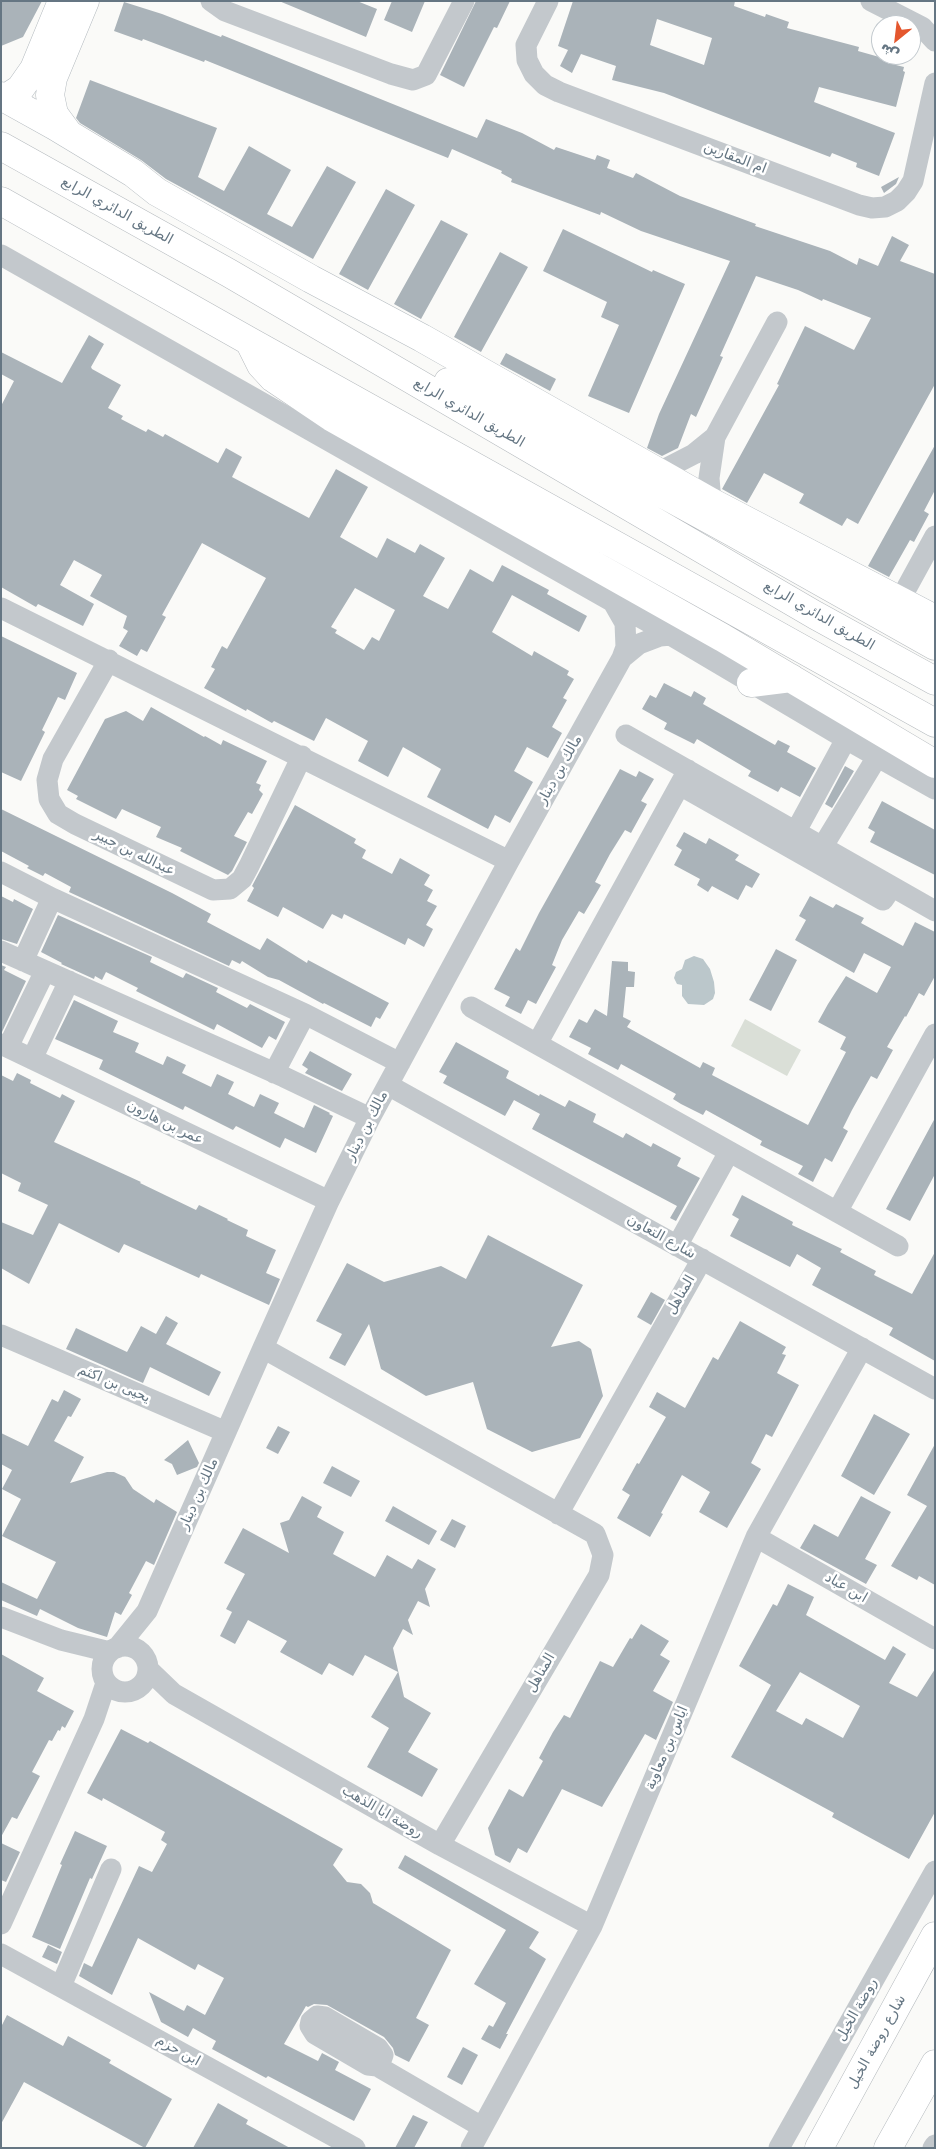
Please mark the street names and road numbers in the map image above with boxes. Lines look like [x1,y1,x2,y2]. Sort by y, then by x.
street label: ام المقارين [701,138,769,178]
street label: الطريق الدائري الرابع [58,173,176,249]
street label: الطريق الدائري الرابع [411,374,527,452]
street label: الطريق الدائري الرابع [761,577,877,655]
street label: مالك بن دينار [534,732,586,808]
street label: عبدالله بن جبير [91,826,177,880]
street label: مالك بن دينار [342,1088,392,1164]
street label: عمر بن هارون [124,1097,206,1149]
street label: شارع التعاون [624,1211,698,1263]
street label: المناهل [663,1272,699,1318]
street label: يحيى بن اكثم [76,1361,152,1407]
street label: مالك بن دينار [176,1456,222,1532]
street label: ابن عباد [822,1569,870,1607]
street label: المناهل [523,1650,559,1696]
street label: اياس بن معاوية [642,1704,692,1792]
street label: روضة ابا الذهب [339,1782,425,1842]
street label: روضة الخيل [833,1976,881,2044]
street label: شارع روضة الخيل [844,1992,910,2092]
street label: ابن حزم [153,2032,203,2070]

